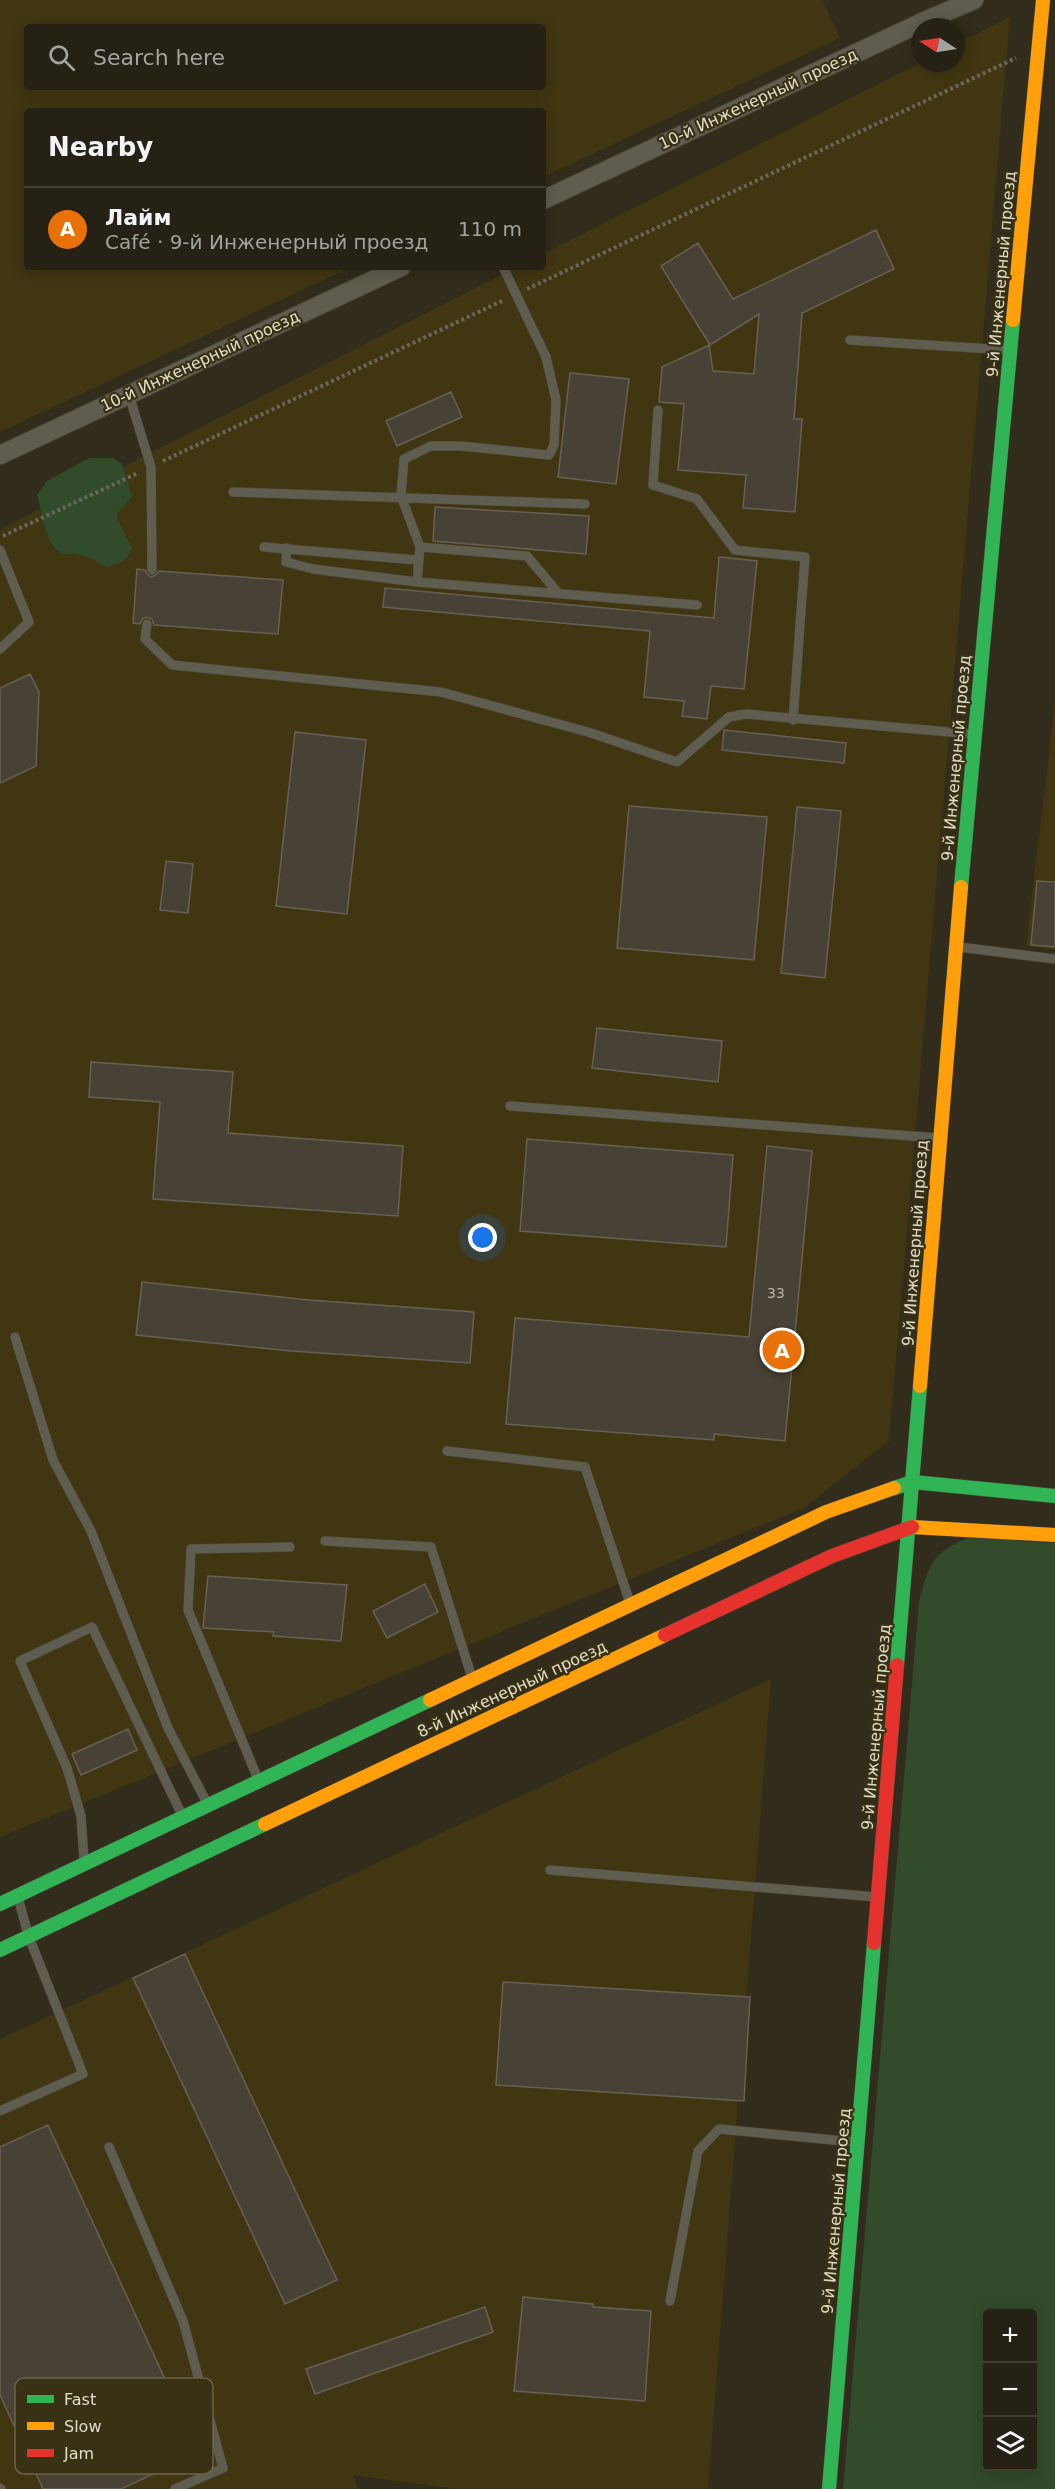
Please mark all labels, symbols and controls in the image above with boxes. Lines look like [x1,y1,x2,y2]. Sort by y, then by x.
north arrow [911,18,965,72]
search box [24,24,546,90]
icon: search [45,41,78,74]
street label: 10-й Инженерный проезд [656,44,860,154]
text: Search here [93,45,225,70]
text: Nearby [48,132,153,162]
street label: 9-й Инженерный проезд [983,170,1019,378]
text: Лайм [105,205,172,230]
text: A [60,217,75,241]
text: 110 m [458,217,522,241]
text: Café · 9-й Инженерный проезд [105,230,428,254]
street label: 10-й Инженерный проезд [98,306,302,416]
street label: 9-й Инженерный проезд [938,654,974,862]
street label: 9-й Инженерный проезд [898,1139,932,1347]
your location [468,1223,497,1252]
house number: 33 [767,1285,785,1301]
pin: A [762,1328,802,1372]
street label: 9-й Инженерный проезд [858,1623,894,1831]
street label: 8-й Инженерный проезд [414,1637,610,1741]
street label: 9-й Инженерный проезд [818,2107,854,2315]
map controls [983,2309,1037,2471]
button: + [983,2309,1037,2363]
button: − [983,2363,1037,2417]
legend [15,2378,213,2474]
text: Fast [64,2390,96,2409]
text: Slow [64,2417,101,2436]
button: layers [983,2417,1037,2471]
text: Jam [63,2444,94,2463]

